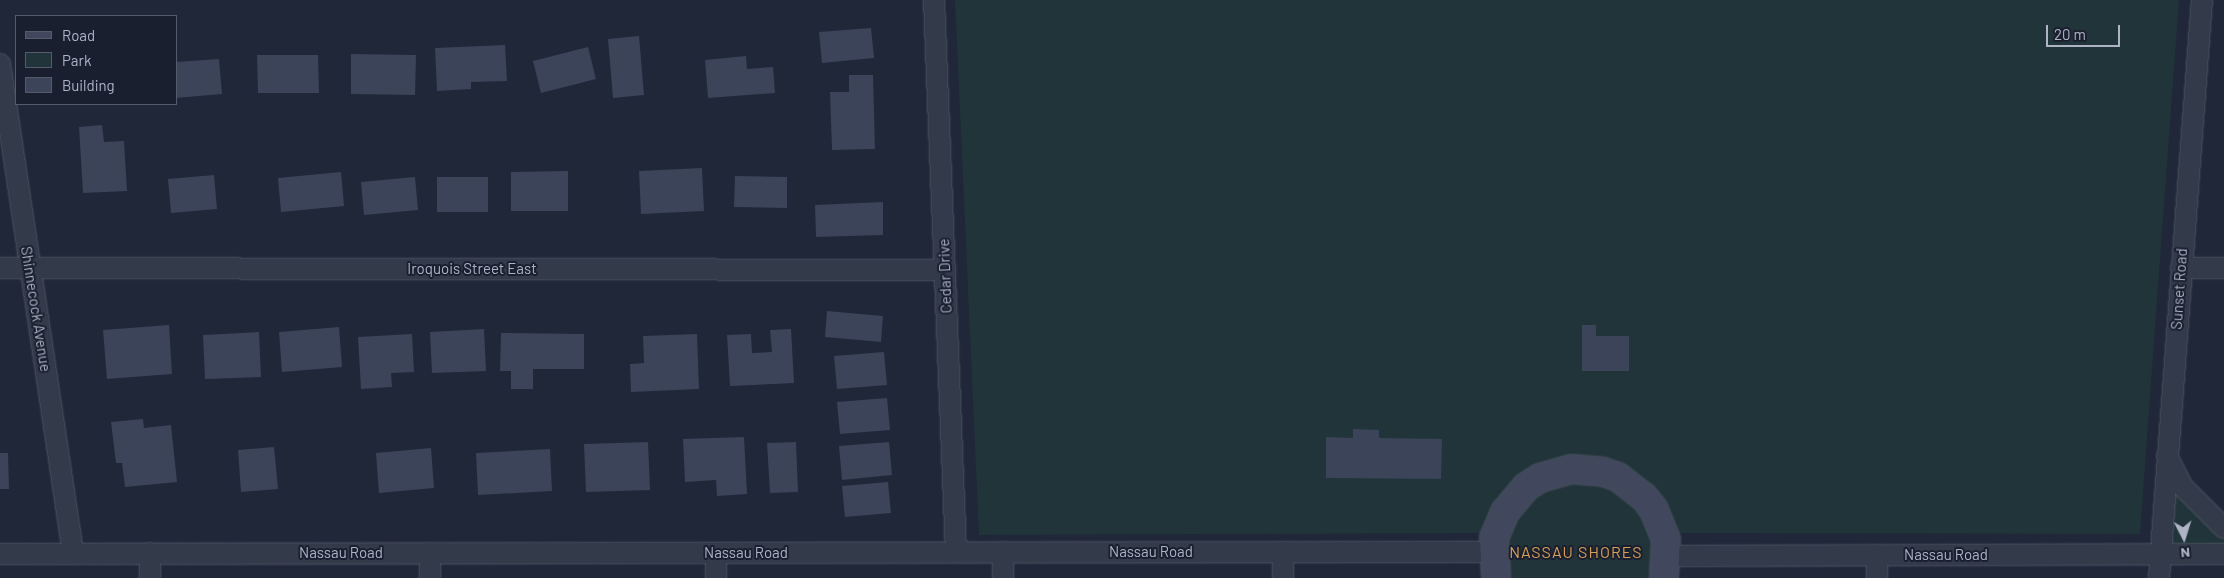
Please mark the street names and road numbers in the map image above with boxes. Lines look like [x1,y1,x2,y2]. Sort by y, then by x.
street label: Cedar Drive [935,238,955,314]
street label: Shinnecock Avenue [17,245,55,373]
street label: Sunset Road [2167,248,2191,330]
street label: Iroquois Street East [407,260,537,278]
street label: Nassau Road [1109,543,1193,561]
street label: Nassau Road [299,544,383,562]
street label: Nassau Road [704,544,788,562]
street label: Nassau Road [1904,546,1988,564]

